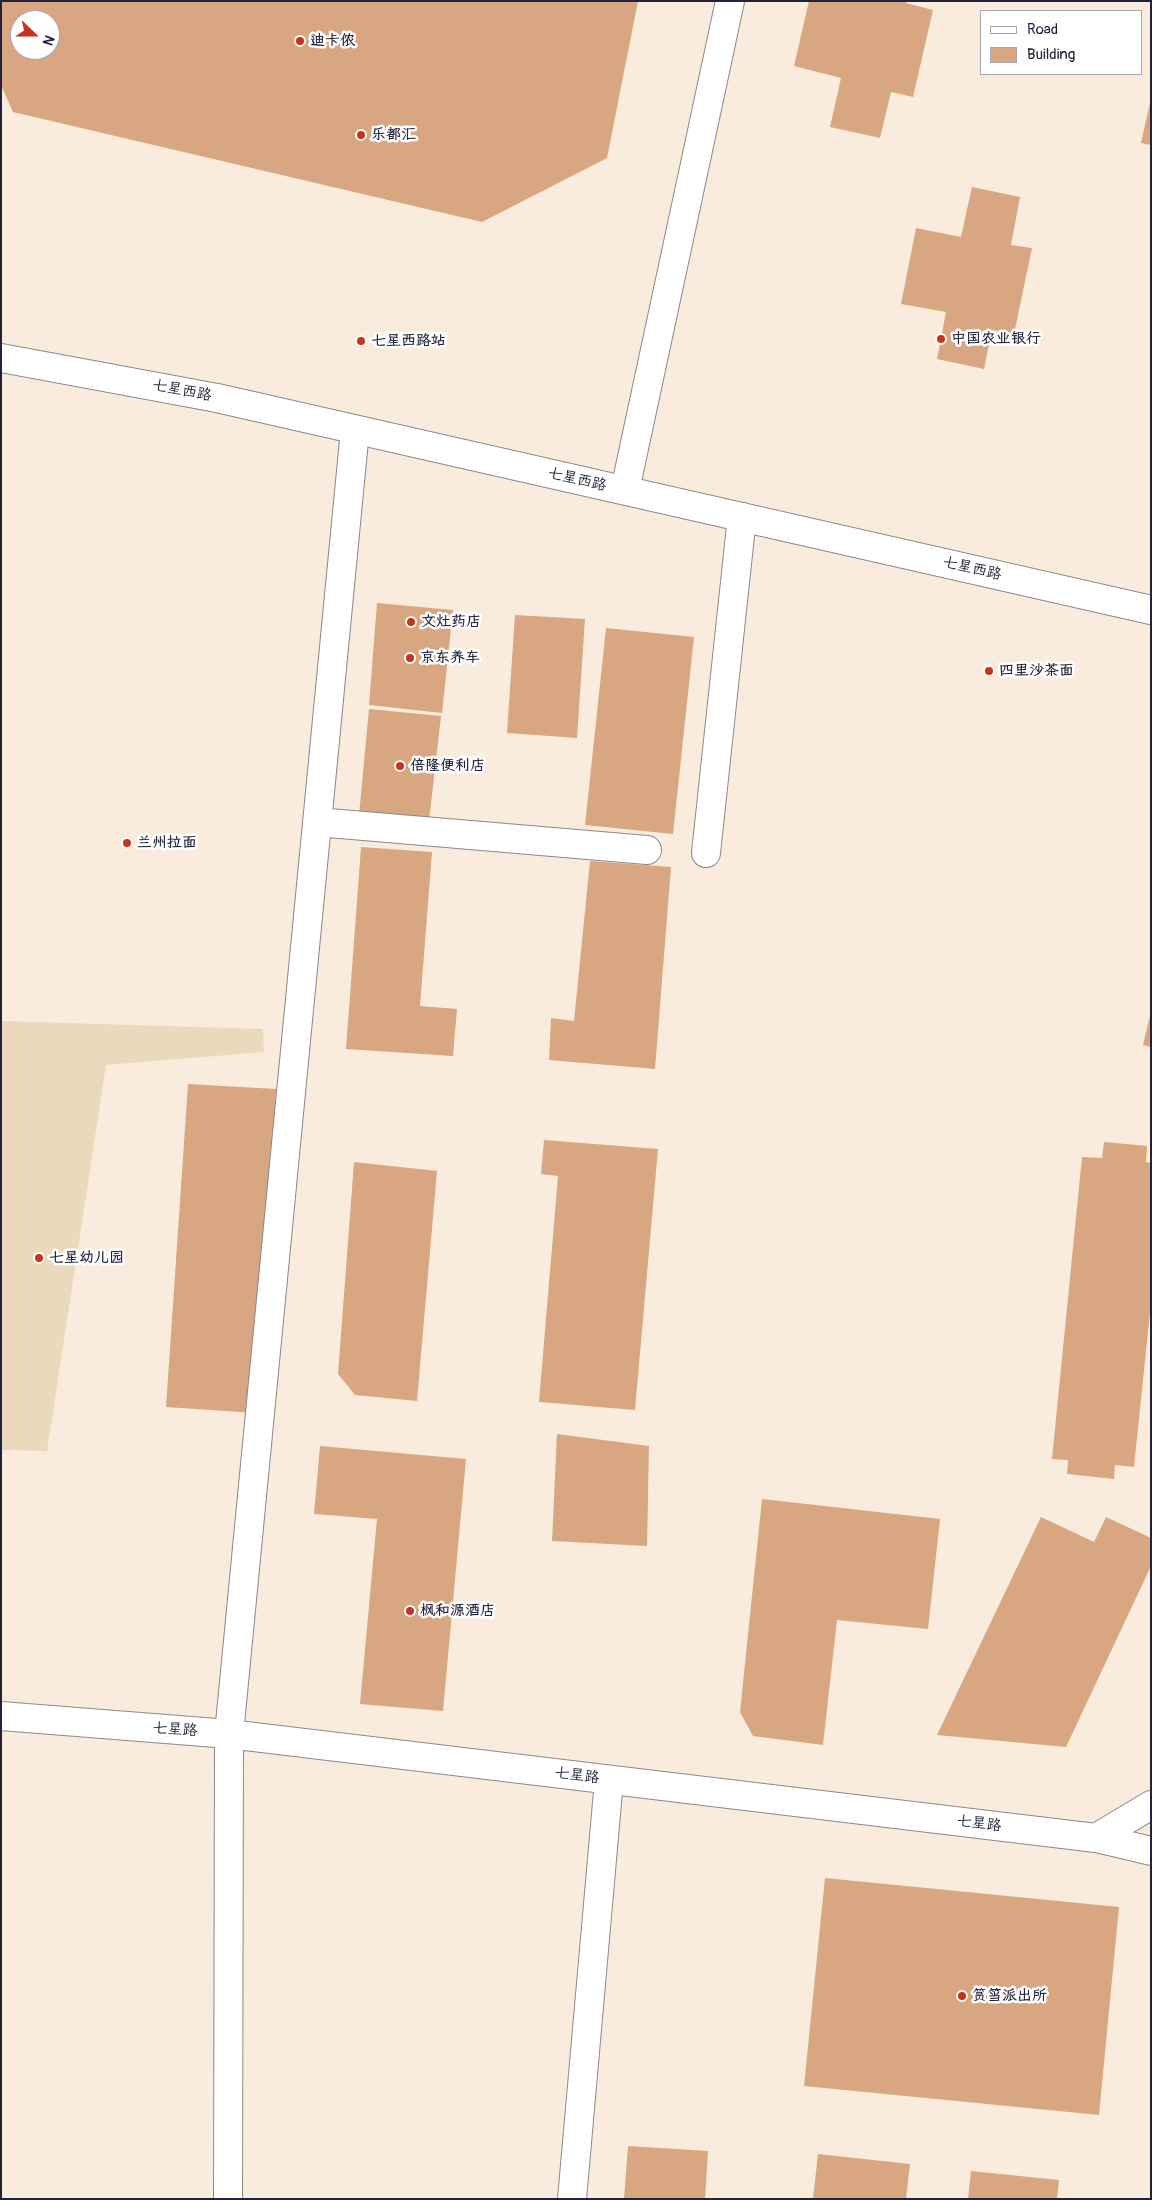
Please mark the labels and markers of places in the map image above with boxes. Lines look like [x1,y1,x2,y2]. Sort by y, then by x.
place label: 迪卡侬 [310,32,355,50]
marker: 迪卡侬 [294,35,306,47]
place label: 乐都汇 [371,126,416,144]
marker: 乐都汇 [355,129,367,141]
place label: 中国农业银行 [951,330,1041,348]
place label: 七星西路站 [371,332,446,350]
marker: 中国农业银行 [935,333,947,345]
marker: 七星西路站 [355,335,367,347]
place label: 文灶药店 [421,613,481,631]
marker: 文灶药店 [405,616,417,628]
place label: 京东养车 [420,649,480,667]
marker: 京东养车 [404,652,416,664]
place label: 四里沙茶面 [999,662,1074,680]
marker: 四里沙茶面 [983,665,995,677]
place label: 倍隆便利店 [410,757,485,775]
marker: 倍隆便利店 [394,760,406,772]
place label: 兰州拉面 [137,834,197,852]
marker: 兰州拉面 [121,837,133,849]
place label: 七星幼儿园 [49,1249,124,1267]
marker: 七星幼儿园 [33,1252,45,1264]
place label: 枫和源酒店 [420,1602,495,1620]
marker: 枫和源酒店 [404,1605,416,1617]
place label: 筼筜派出所 [972,1987,1047,2005]
marker: 筼筜派出所 [956,1990,968,2002]

